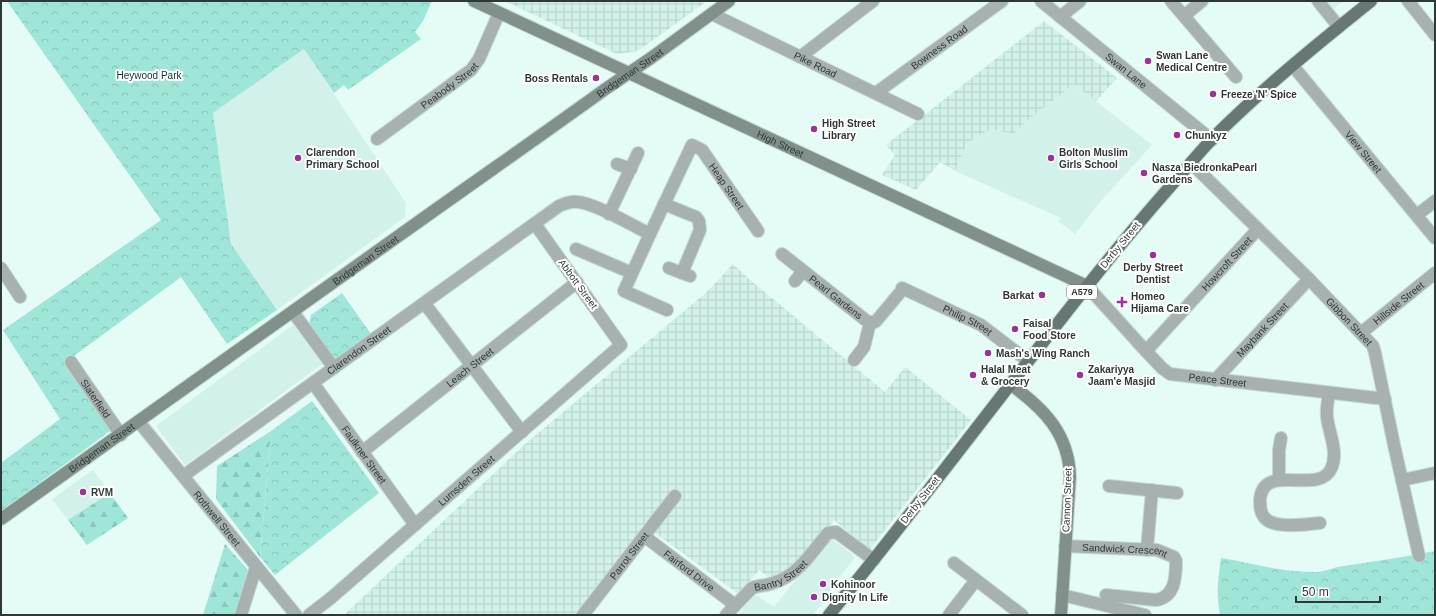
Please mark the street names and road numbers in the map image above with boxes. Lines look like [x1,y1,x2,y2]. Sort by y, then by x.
street label: Bowness Road [909,23,969,71]
street label: Bridgeman Street [594,46,665,99]
street label: Pike Road [792,49,839,79]
street label: Swan Lane [1103,50,1150,91]
street label: Peabody Street [418,60,480,111]
street label: High Street [755,128,806,159]
street label: View Street [1343,128,1384,175]
street label: Heap Street [707,161,747,211]
street label: Derby Street [1098,220,1142,270]
street label: Bridgeman Street [330,233,400,287]
street label: Howcroft Street [1199,234,1254,292]
street label: Abbott Street [556,257,600,311]
street label: Pearl Gardens [807,272,865,321]
street label: Hillside Street [1371,279,1426,326]
road number: A579 [1067,285,1097,299]
street label: Gibbon Street [1324,295,1375,348]
street label: Maybank Street [1234,300,1290,359]
street label: Philip Street [941,303,995,337]
street label: Clarendon Street [325,323,393,377]
street label: Leach Street [444,345,495,389]
street label: Peace Street [1188,371,1247,388]
street label: Slaterfield [79,377,113,420]
street label: Bridgeman Street [66,420,136,475]
street label: Faulkner Street [340,423,389,486]
street label: Lumsden Street [436,453,496,508]
street label: Cannon Street [1060,467,1074,532]
street label: Derby Street [898,474,942,526]
street label: Rothwell Street [192,488,243,548]
street label: Parrot Street [607,530,651,581]
street label: Sandwick Crescent [1082,541,1169,559]
street label: Fairford Drive [662,548,717,593]
street label: Bantry Street [753,557,809,592]

